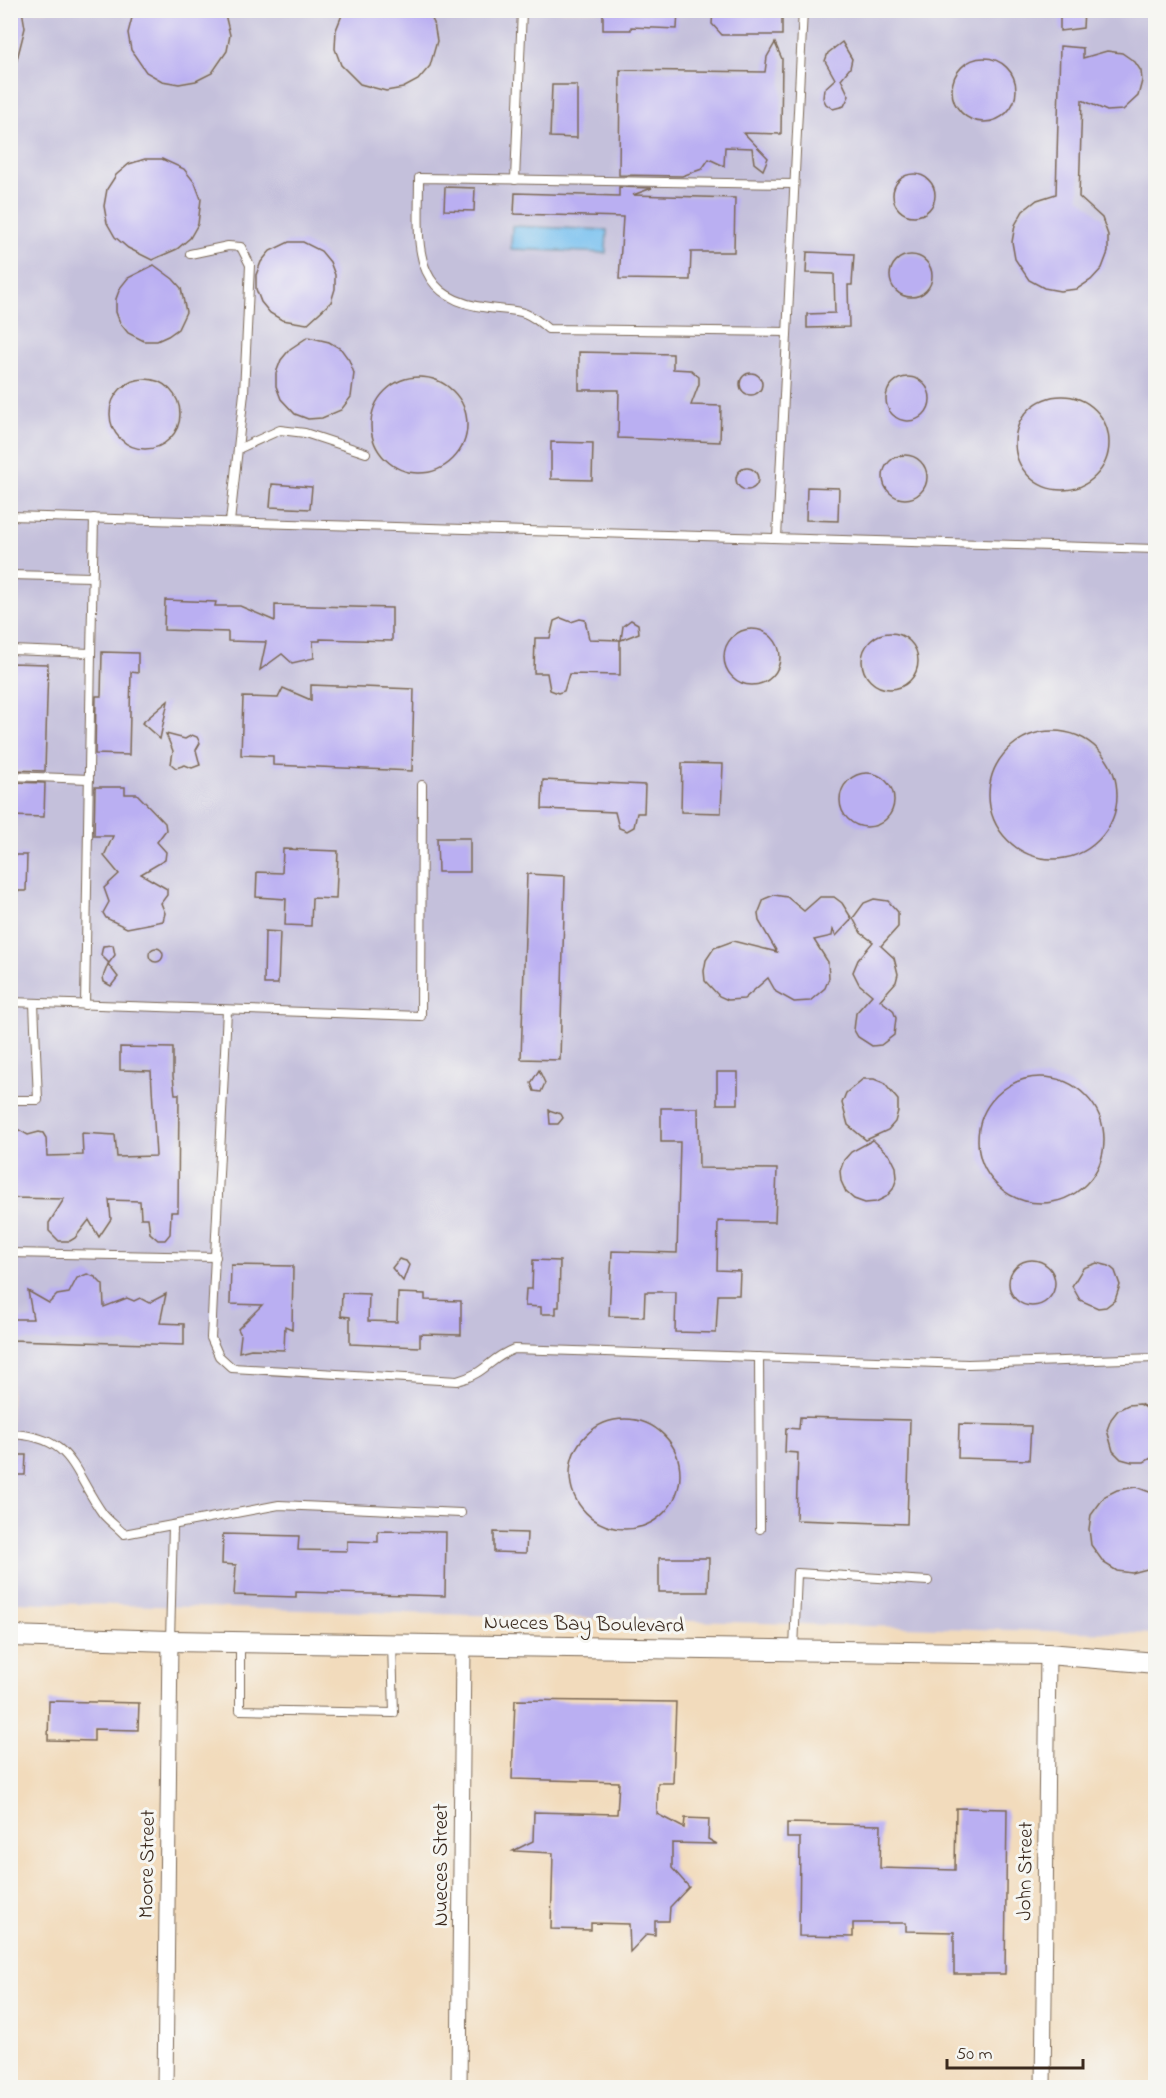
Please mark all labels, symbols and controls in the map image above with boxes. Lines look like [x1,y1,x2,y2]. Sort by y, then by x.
street label: Nueces Bay Boulevard [484,1608,685,1644]
street label: Nueces Street [427,1803,457,1927]
street label: Moore Street [132,1809,164,1919]
street label: John Street [1010,1821,1042,1921]
scale bar [947,2032,1084,2070]
text: 50 m [956,2042,993,2068]

